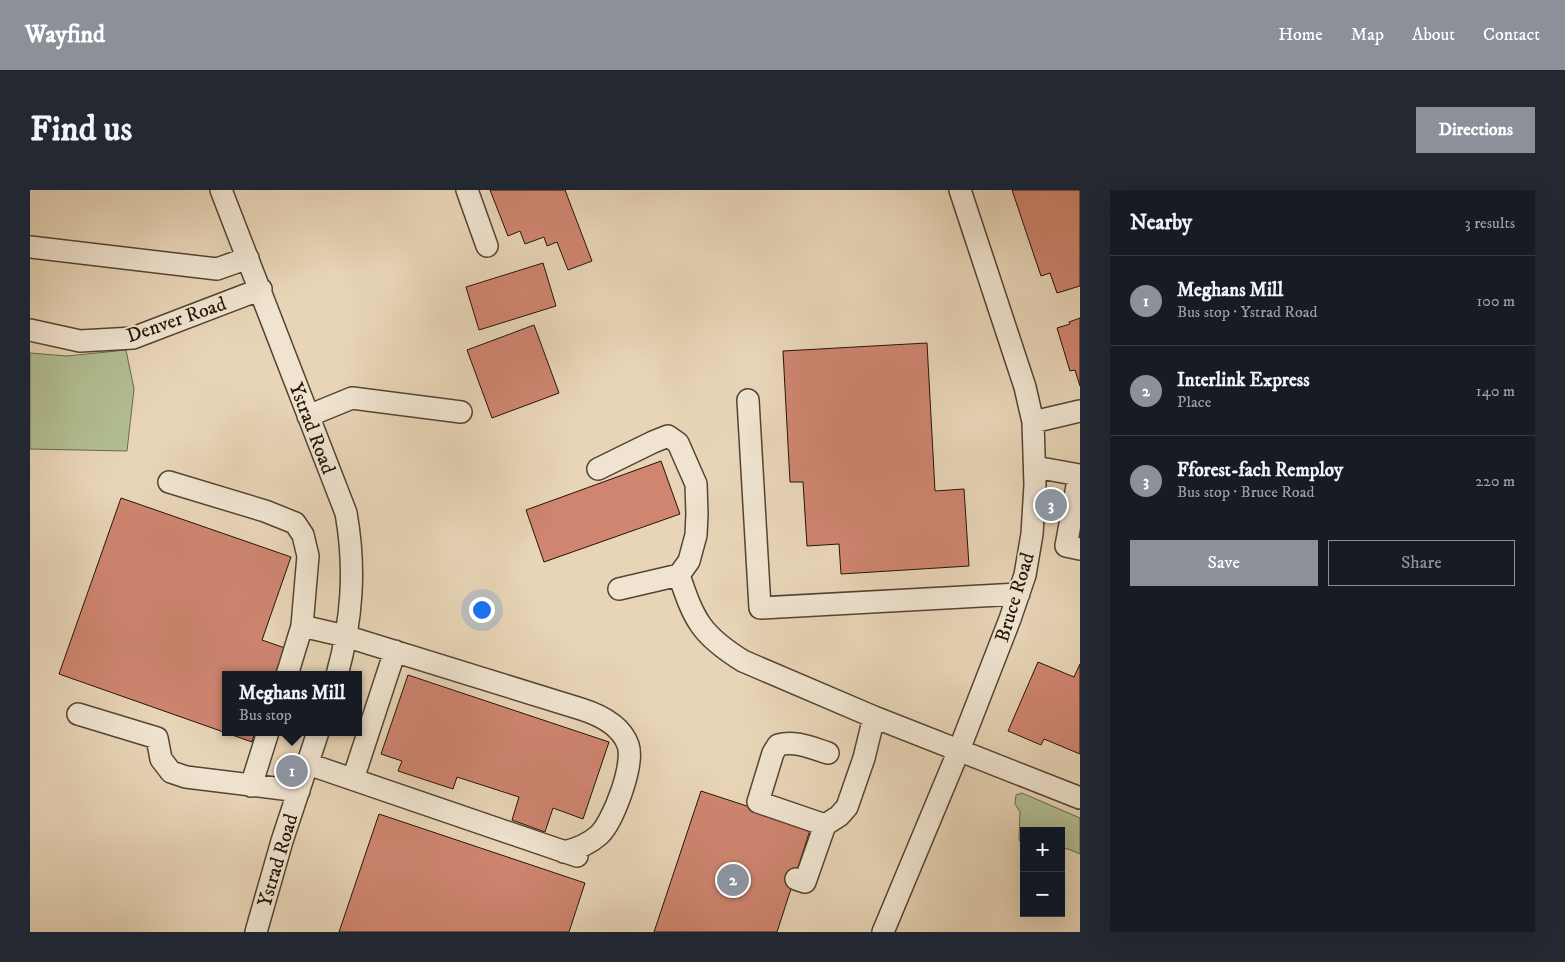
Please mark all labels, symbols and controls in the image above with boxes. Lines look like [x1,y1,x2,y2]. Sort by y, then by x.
text: Wayfind [25,20,105,50]
text: Home [1278,24,1323,46]
text: Map [1351,24,1384,46]
text: About [1412,24,1455,46]
text: Contact [1483,24,1540,46]
button: Directions [1416,107,1535,153]
text: Find us [30,108,132,152]
text: Nearby [1130,210,1192,236]
text: 3 results [1465,213,1515,233]
text: Meghans Mill [1177,279,1283,302]
text: 1 [1143,291,1149,311]
text: 100 m [1477,291,1515,311]
street label: Denver Road [123,292,230,349]
text: Bus stop · Ystrad Road [1177,302,1317,322]
text: Interlink Express [1177,369,1309,392]
street label: Ystrad Road [283,379,340,478]
text: 2 [1142,381,1150,401]
text: 140 m [1476,381,1515,401]
text: Place [1177,392,1211,412]
text: Fforest-fach Remploy [1177,459,1343,482]
text: 3 [1143,471,1149,491]
text: 220 m [1475,471,1515,491]
text: Bus stop · Bruce Road [1177,482,1314,502]
pin: 3 [1035,486,1067,524]
button: Save [1130,540,1318,586]
button: Share [1328,540,1515,586]
street label: Bruce Road [990,550,1041,645]
your location [469,597,495,623]
popup [222,671,362,736]
text: Meghans Mill [239,682,345,705]
text: Bus stop [239,705,292,725]
pin: 1 [276,752,308,790]
street label: Ystrad Road [252,811,304,910]
map controls [1020,827,1065,917]
button: + [1020,827,1065,872]
pin: 2 [717,861,749,899]
button: − [1020,872,1065,917]

